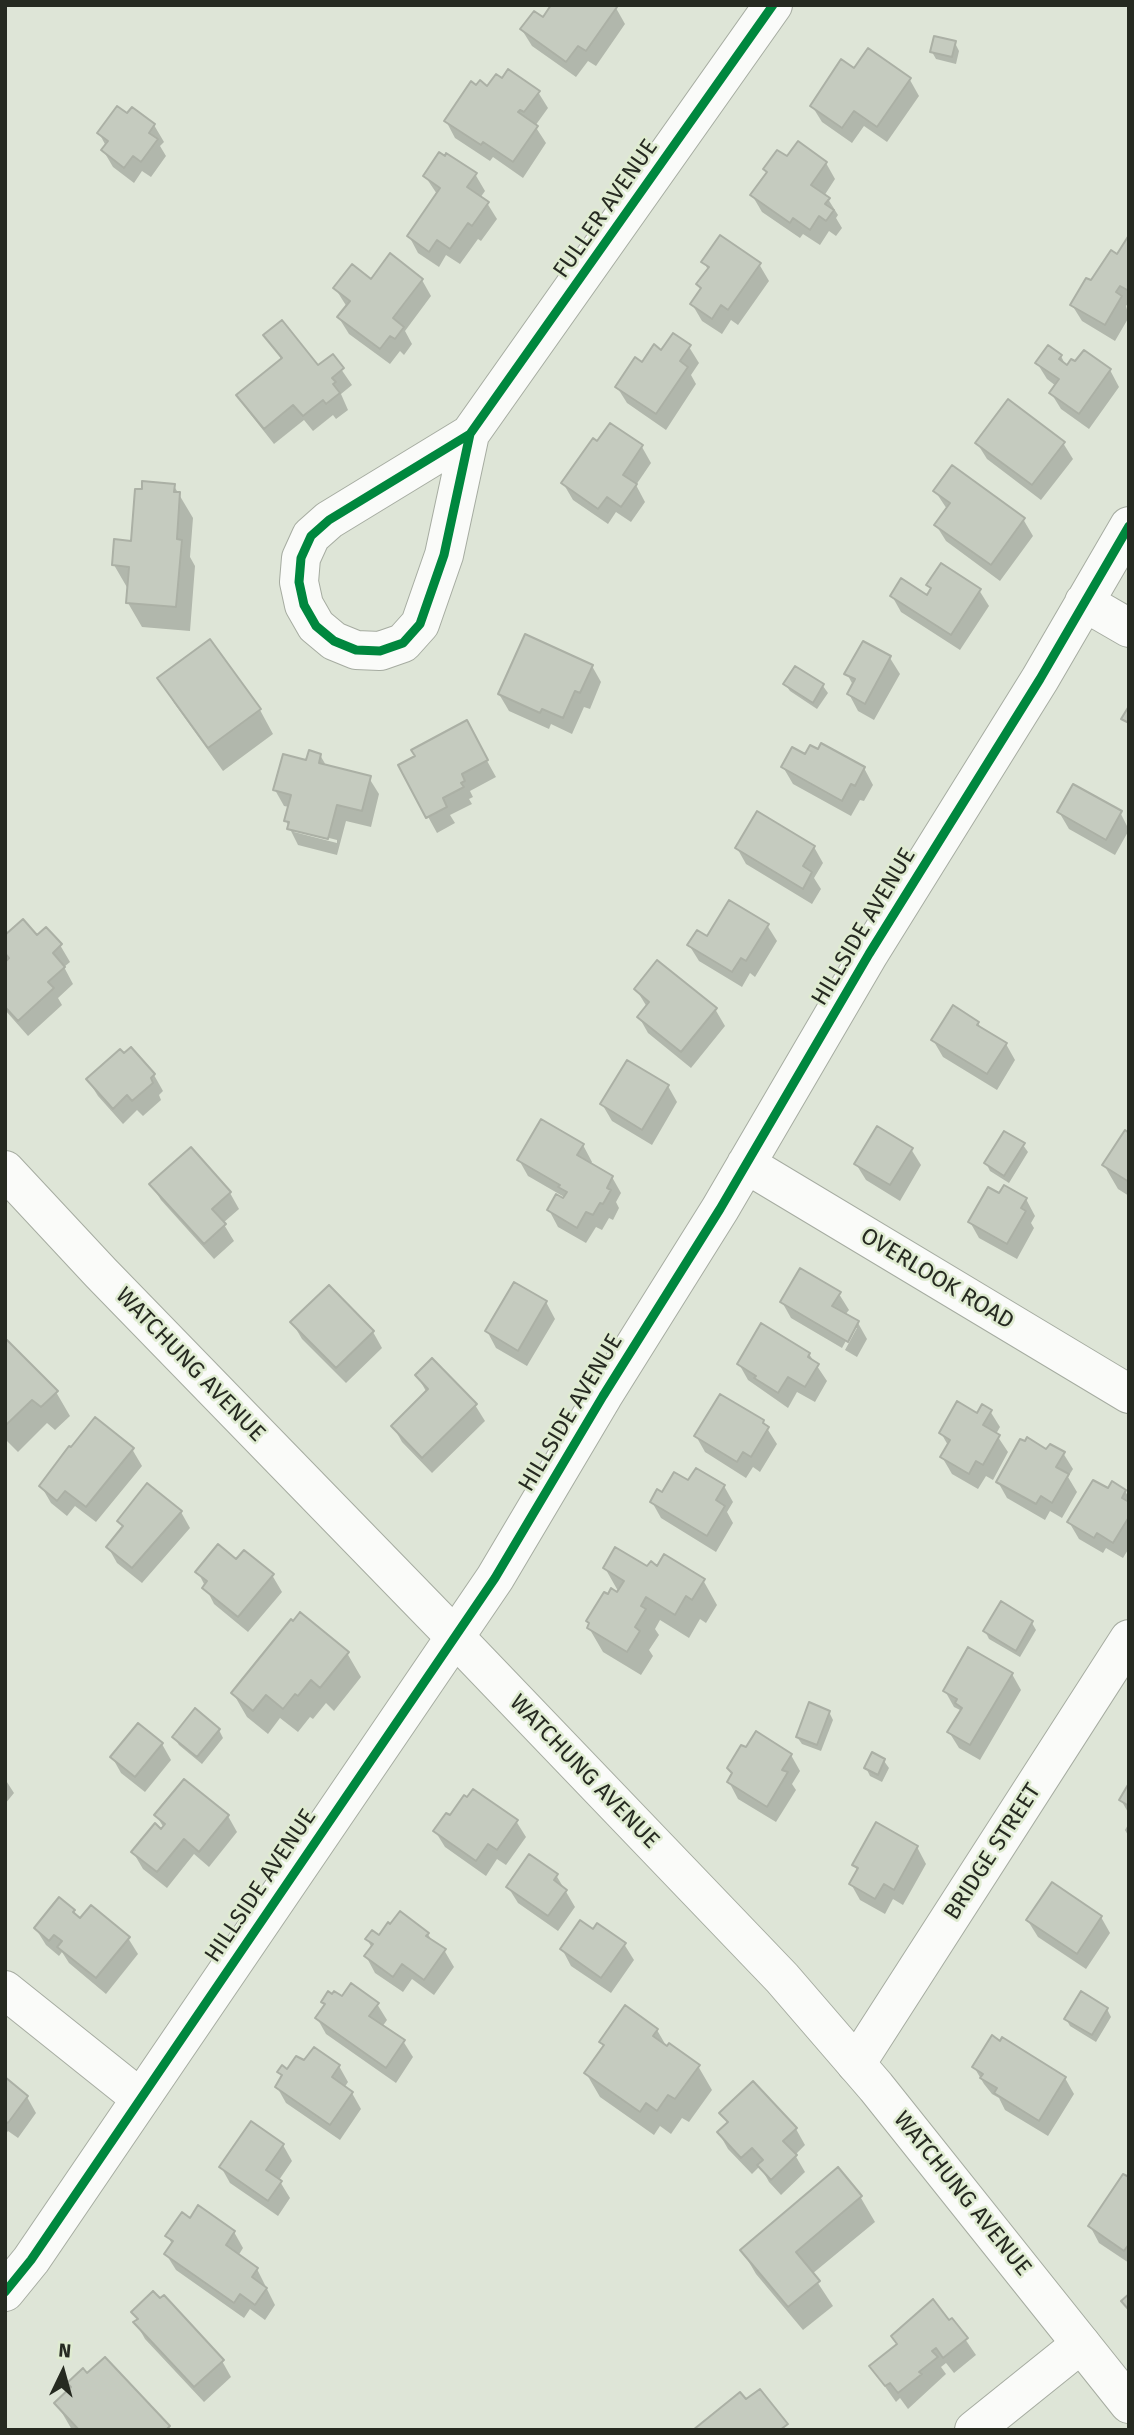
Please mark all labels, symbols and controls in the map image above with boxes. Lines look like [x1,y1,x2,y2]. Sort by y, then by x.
street label: FULLER AVENUE [548,134,664,284]
street label: HILLSIDE AVENUE [806,843,922,1011]
street label: OVERLOOK ROAD [855,1222,1019,1336]
street label: WATCHUNG AVENUE [109,1282,271,1448]
street label: HILLSIDE AVENUE [513,1329,629,1497]
street label: WATCHUNG AVENUE [503,1689,665,1855]
street label: BRIDGE STREET [939,1779,1047,1925]
street label: HILLSIDE AVENUE [200,1804,322,1968]
street label: WATCHUNG AVENUE [887,2106,1037,2282]
north arrow [28,2337,98,2407]
text: N [58,2339,72,2363]

